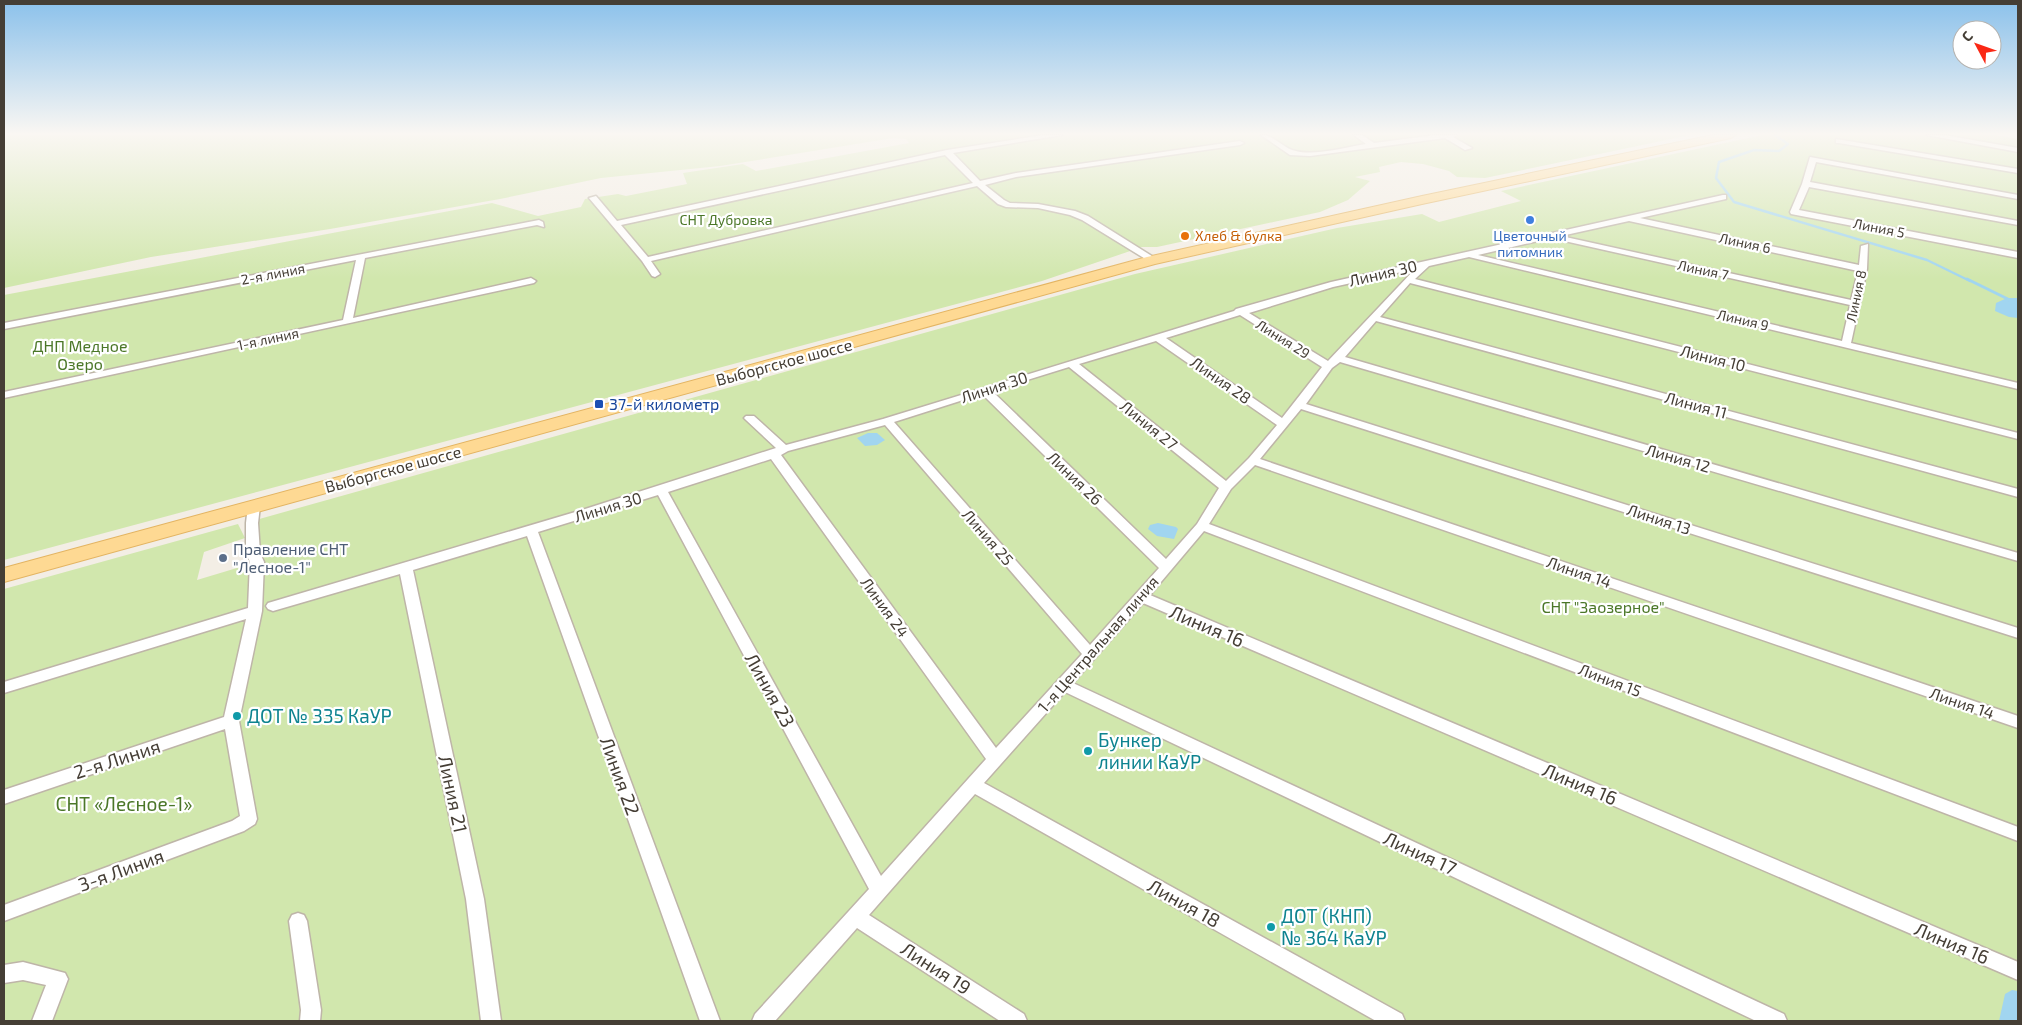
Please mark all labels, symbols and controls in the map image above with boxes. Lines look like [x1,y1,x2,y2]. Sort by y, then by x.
north arrow [1952,20,2002,70]
text: С [1958,27,1976,45]
park label: СНТ Дубровка [680,211,772,228]
marker: Цветочный питомник [1524,214,1536,226]
street label: Линия 5 [1852,214,1906,241]
place label: Хлеб & булка [1195,227,1282,244]
place label: Цветочный питомник [1493,227,1567,260]
street label: Линия 6 [1718,229,1773,256]
marker: Хлеб & булка [1179,230,1191,242]
street label: Линия 30 [1347,255,1419,290]
street label: Линия 7 [1676,256,1730,283]
street label: 2-я линия [239,259,306,288]
street label: Линия 8 [1842,268,1869,324]
street label: Линия 9 [1716,305,1771,334]
street label: Линия 29 [1253,315,1313,362]
street label: 1-я линия [235,324,300,353]
street label: Выборгское шоссе [714,334,854,389]
park label: ДНП Медное Озеро [32,336,128,373]
street label: Линия 10 [1678,340,1748,375]
street label: Линия 28 [1187,352,1255,407]
street label: Линия 30 [958,367,1030,406]
street label: Линия 11 [1663,387,1729,422]
place label: 37-й километр [609,394,719,413]
street label: Линия 27 [1117,396,1182,453]
marker: 37-й километр [593,398,605,410]
street label: Линия 12 [1644,439,1713,476]
street label: Выборгское шоссе [323,441,463,496]
street label: Линия 26 [1044,447,1107,508]
street label: Линия 30 [572,487,644,526]
street label: Линия 13 [1625,499,1693,538]
street label: Линия 25 [959,505,1018,569]
place label: Правление СНТ "Лесное-1" [233,539,348,576]
marker: Правление СНТ "Лесное-1" [217,552,229,564]
street label: Линия 14 [1544,552,1614,591]
street label: 1-я Центральная линия [1033,572,1162,716]
street label: Линия 24 [857,573,914,641]
park label: СНТ "Заозерное" [1541,597,1665,616]
street label: Линия 16 [1166,600,1248,652]
street label: Линия 23 [741,649,800,731]
street label: Линия 15 [1576,659,1644,700]
street label: Линия 14 [1927,683,1997,722]
place label: ДОТ № 335 КаУР [247,704,392,727]
marker: ДОТ № 335 КаУР [231,710,243,722]
place label: Бункер линии КаУР [1098,728,1201,773]
street label: 2-я Линия [71,734,163,783]
street label: Линия 22 [596,734,645,818]
marker: Бункер линии КаУР [1082,745,1094,757]
street label: Линия 21 [434,753,473,835]
street label: Линия 16 [1539,758,1621,810]
park label: СНТ «Лесное-1» [56,792,192,815]
street label: Линия 17 [1380,826,1460,879]
street label: 3-я Линия [75,843,167,896]
street label: Линия 18 [1144,873,1225,932]
place label: ДОТ (КНП) № 364 КаУР [1281,904,1387,949]
street label: Линия 16 [1911,917,1993,969]
marker: ДОТ (КНП) № 364 КаУР [1265,921,1277,933]
street label: Линия 19 [897,936,976,999]

